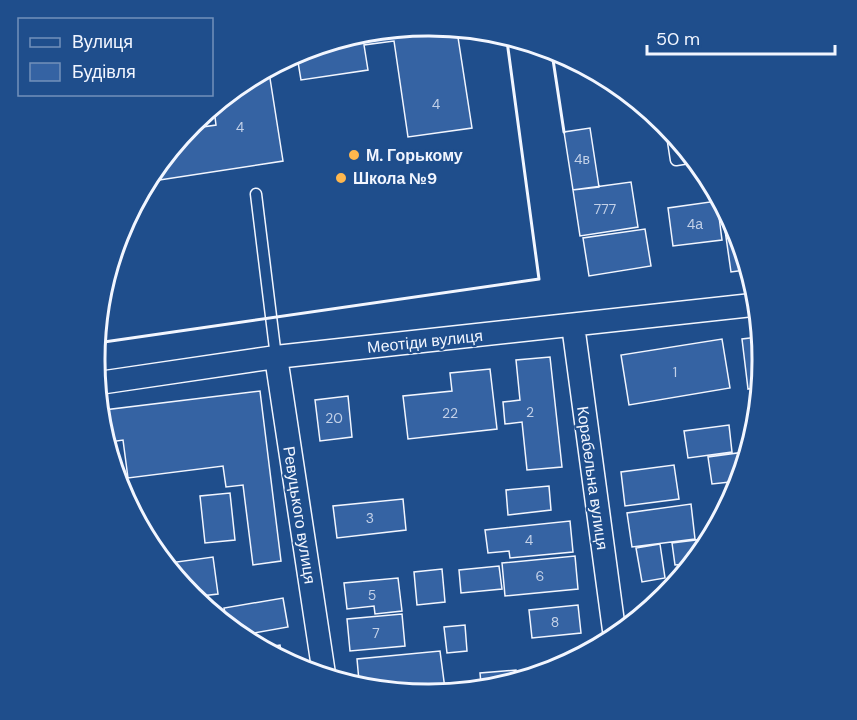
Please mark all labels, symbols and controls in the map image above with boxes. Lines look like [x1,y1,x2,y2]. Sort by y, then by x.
legend [18,18,213,96]
scale bar [647,18,834,56]
text: 50 m [656,27,700,51]
text: Вулиця [72,30,133,54]
text: Будівля [72,60,136,84]
house number: 4 [432,95,441,113]
house number: 4 [236,118,245,136]
place label: М. Горькому [366,145,463,166]
marker: М. Горькому [347,148,361,162]
house number: 4в [574,150,590,168]
place label: Школа №9 [353,168,437,189]
marker: Школа №9 [334,171,348,185]
house number: 777 [594,200,616,218]
house number: 4а [687,215,703,233]
street label: Меотіди вулиця [366,325,484,358]
house number: 1 [673,363,677,381]
house number: 2 [526,403,534,421]
house number: 22 [442,404,458,422]
street label: Корабельна вулиця [572,405,613,551]
house number: 20 [325,409,343,427]
street label: Ревуцького вулиця [278,445,321,585]
house number: 3 [366,509,374,527]
house number: 4 [525,531,534,549]
house number: 6 [536,567,544,585]
house number: 5 [368,586,376,604]
house number: 8 [551,613,559,631]
house number: 7 [372,624,380,642]

